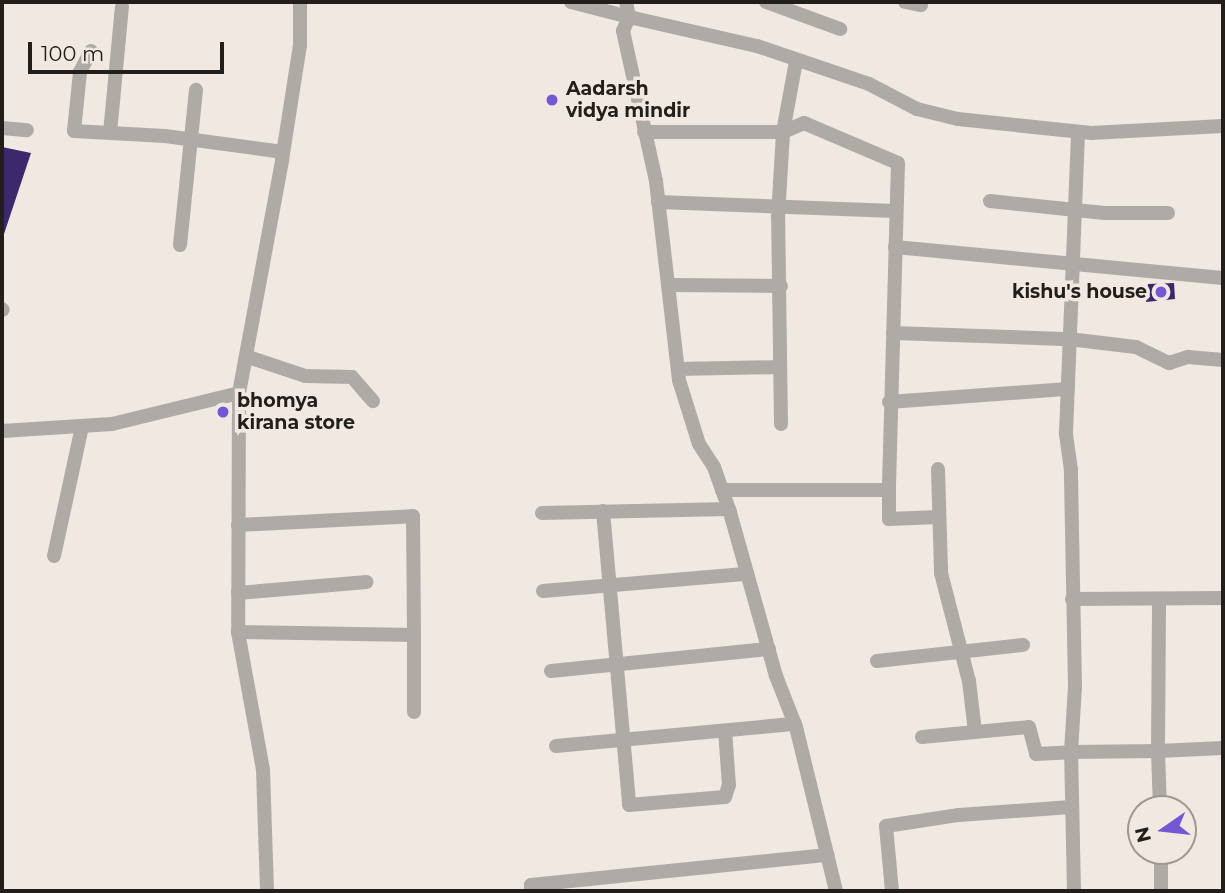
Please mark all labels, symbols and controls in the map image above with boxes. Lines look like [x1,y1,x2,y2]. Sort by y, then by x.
scale bar [32,28,228,72]
text: 100 m [41,41,104,66]
place label: Aadarsh vidya mindir [566,78,690,122]
marker: Aadarsh vidya mindir [544,92,560,108]
place label: kishu's house [1012,281,1147,303]
marker: kishu's house [1153,284,1169,300]
place label: bhomya kirana store [237,390,355,434]
marker: bhomya kirana store [215,404,231,420]
north arrow [1127,795,1197,865]
text: N [1130,824,1156,845]

